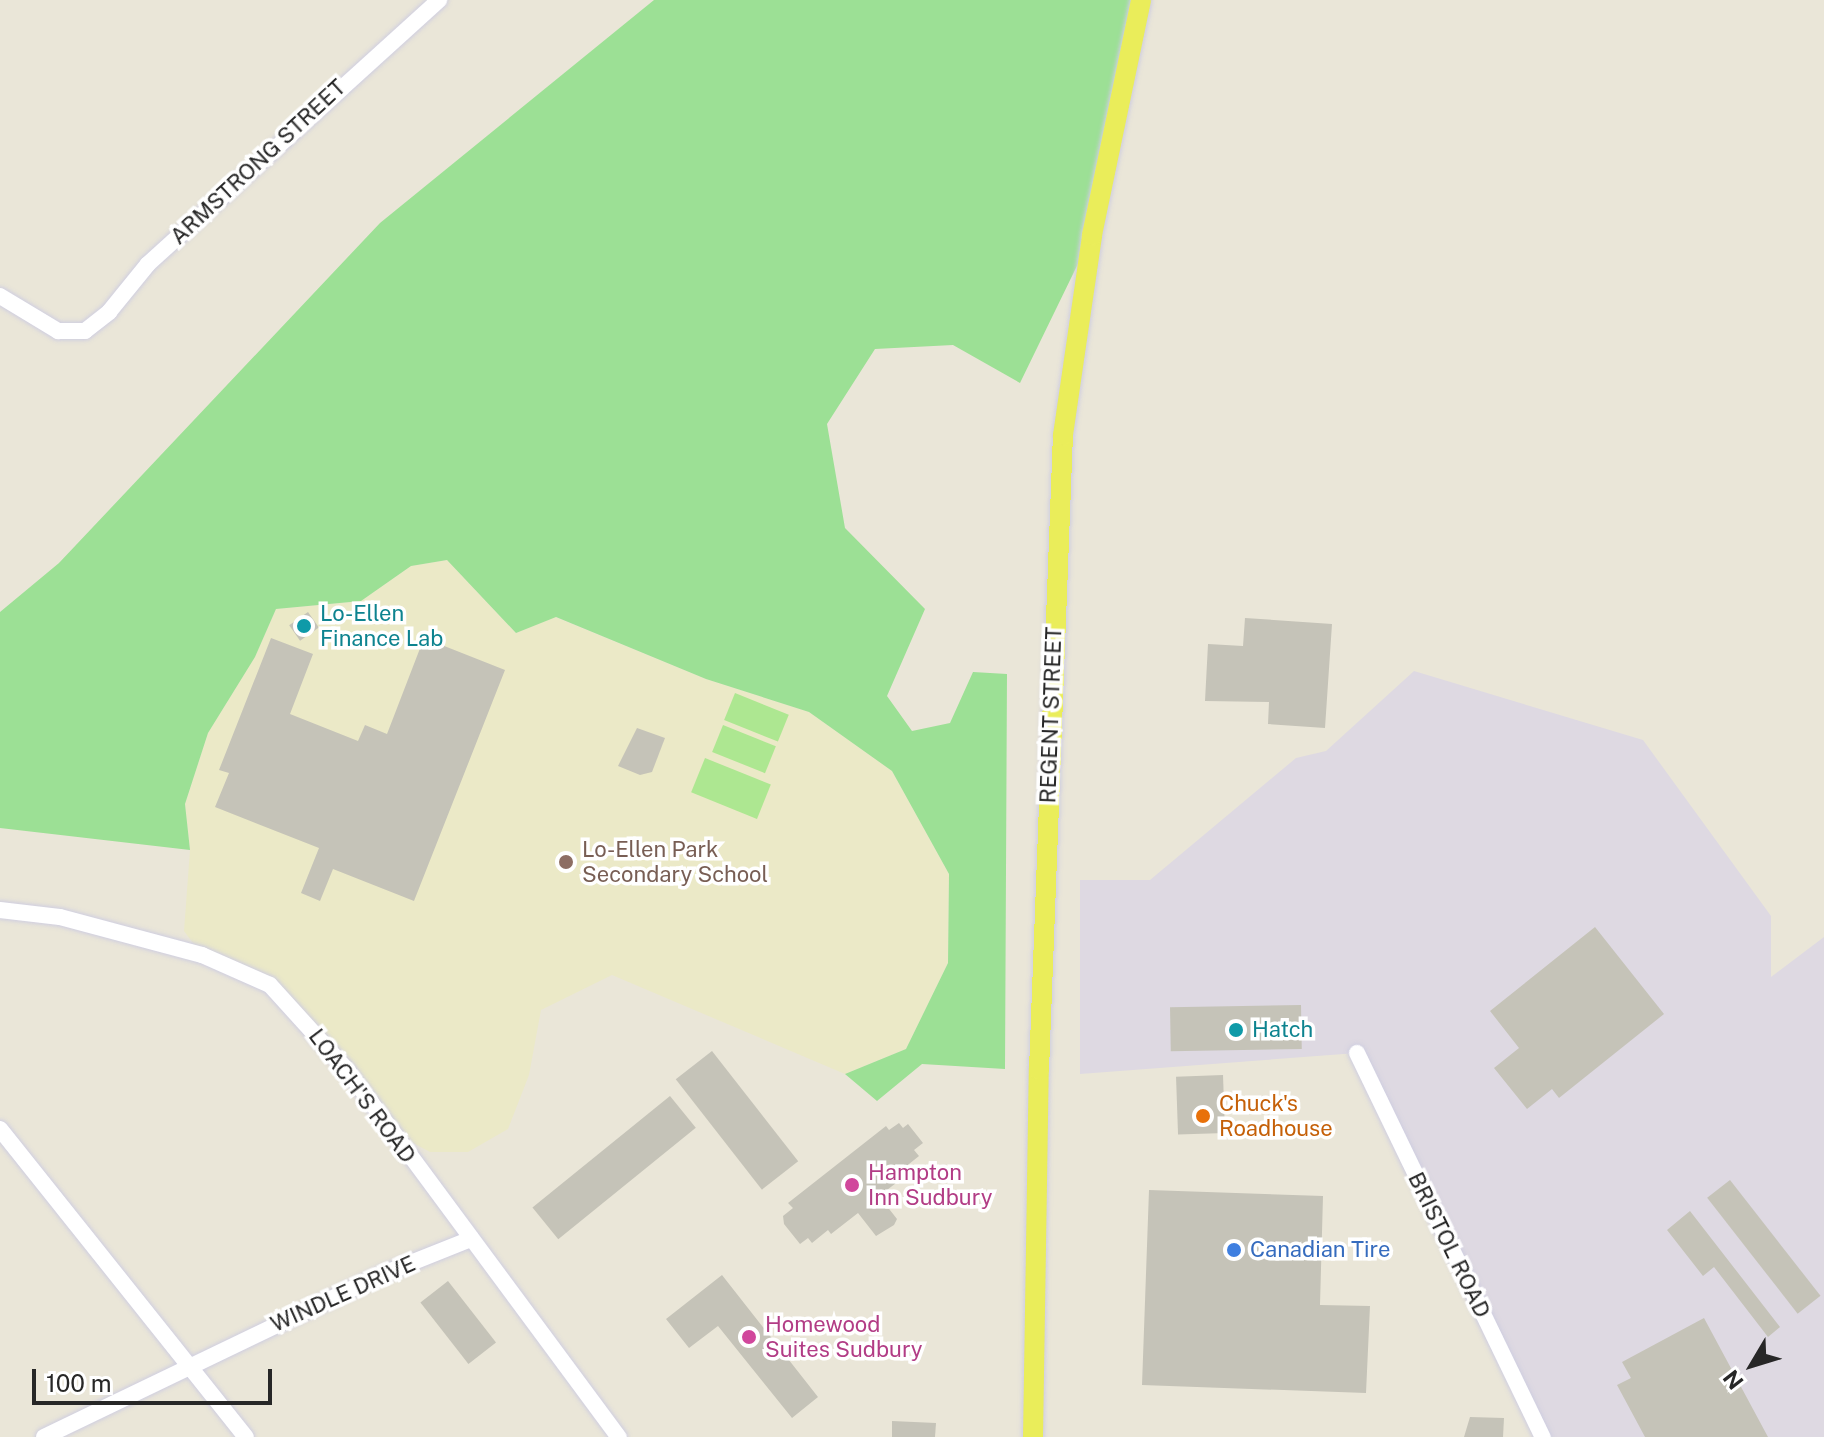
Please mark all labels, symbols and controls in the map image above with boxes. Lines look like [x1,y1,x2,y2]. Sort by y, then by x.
street label: ARMSTRONG STREET [165,74,351,250]
place label: Lo-Ellen Finance Lab [320,600,444,652]
marker: Lo-Ellen Finance Lab [295,617,313,635]
street label: REGENT STREET [1035,626,1067,804]
place label: Lo-Ellen Park Secondary School [582,836,768,888]
marker: Lo-Ellen Park Secondary School [557,853,575,871]
place label: Hatch [1252,1017,1313,1043]
marker: Hatch [1227,1021,1245,1039]
street label: LOACH'S ROAD [303,1024,421,1168]
place label: Chuck's Roadhouse [1219,1090,1333,1142]
marker: Chuck's Roadhouse [1194,1107,1212,1125]
place label: Hampton Inn Sudbury [868,1159,992,1210]
street label: BRISTOL ROAD [1402,1168,1496,1322]
marker: Hampton Inn Sudbury [843,1176,861,1194]
place label: Canadian Tire [1250,1237,1390,1263]
marker: Canadian Tire [1225,1241,1243,1259]
street label: WINDLE DRIVE [267,1250,419,1338]
place label: Homewood Suites Sudbury [765,1311,923,1362]
north arrow [1712,1325,1792,1405]
marker: Homewood Suites Sudbury [740,1328,758,1346]
scale bar [36,1353,276,1403]
text: N [1718,1365,1749,1395]
text: 100 m [46,1369,112,1397]

